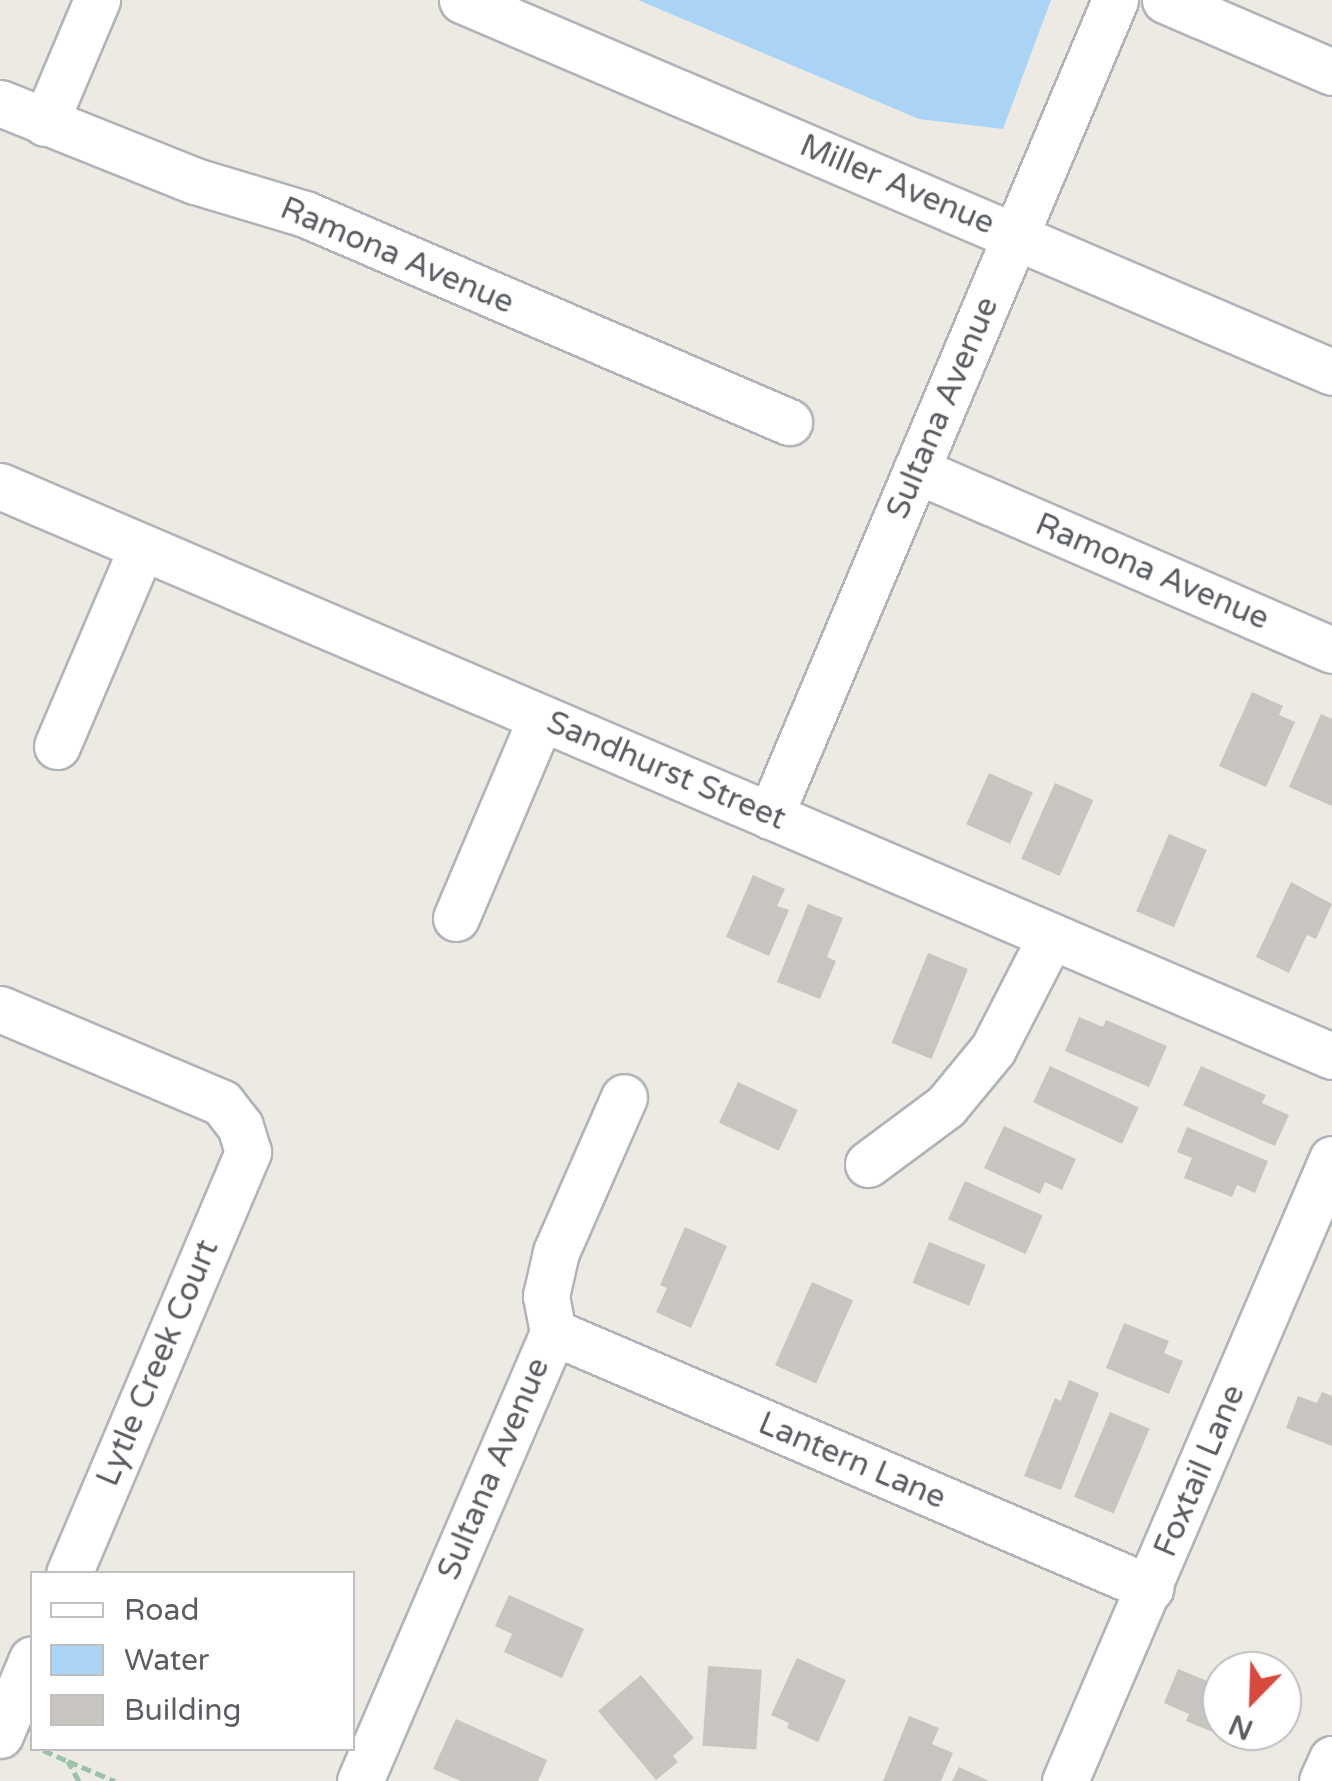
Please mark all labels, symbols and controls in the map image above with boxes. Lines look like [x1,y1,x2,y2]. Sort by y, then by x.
street label: Miller Avenue [794,127,1000,243]
street label: Ramona Avenue [274,190,520,322]
street label: Sultana Avenue [879,291,1007,525]
street label: Ramona Avenue [1029,506,1275,638]
street label: Sandhurst Street [541,703,791,839]
street label: Lytle Creek Court [89,1234,227,1492]
street label: Sultana Avenue [430,1352,558,1586]
street label: Foxtail Lane [1147,1379,1253,1563]
street label: Lantern Lane [753,1404,951,1518]
legend [30,1571,355,1751]
text: Road [124,1592,199,1629]
text: Water [124,1642,209,1679]
north arrow [1202,1651,1302,1751]
text: Building [124,1692,241,1729]
text: N [1224,1707,1258,1747]

